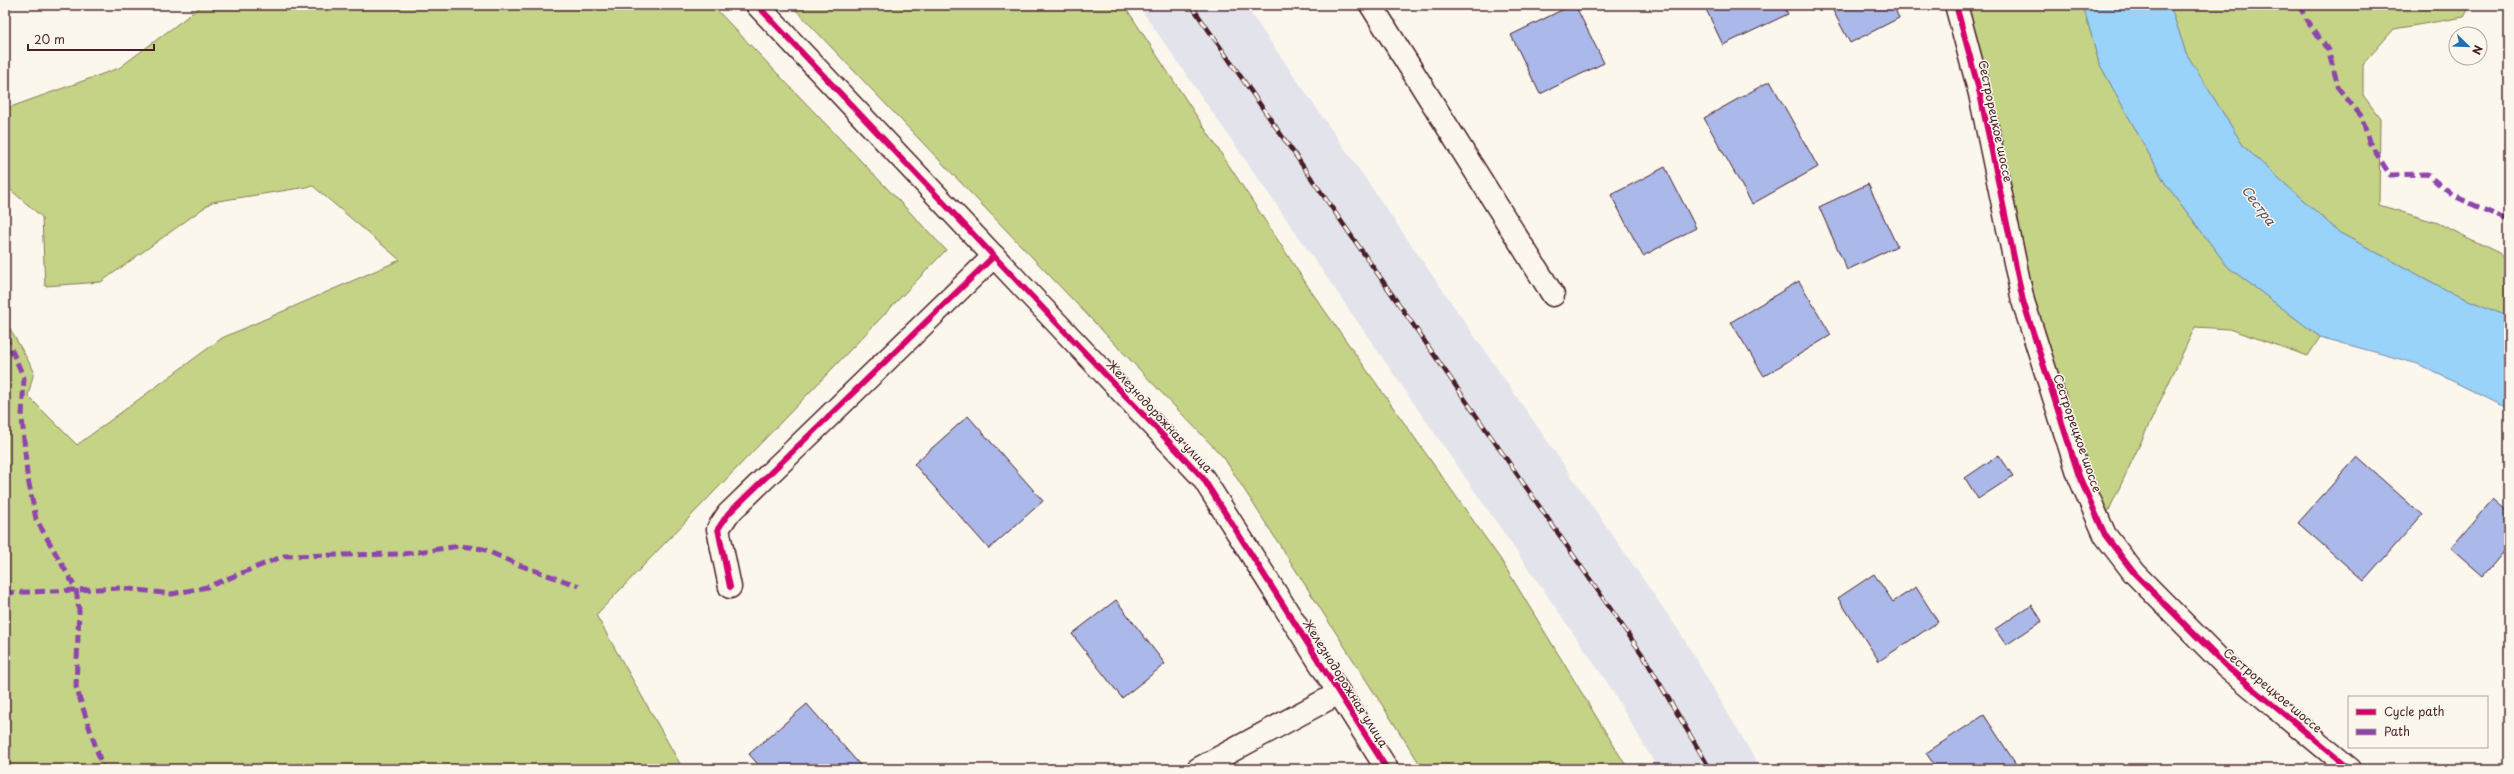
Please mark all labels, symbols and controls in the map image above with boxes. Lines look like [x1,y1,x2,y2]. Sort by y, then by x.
scale bar [28,26,154,52]
north arrow [2448,26,2488,66]
text: 20 m [34,30,65,48]
text: N [2468,43,2487,58]
street label: Сестрорецкое шоссе [1974,58,2018,184]
water label: Сестра [2238,181,2281,230]
street label: Железнодорожная улица [1103,356,1217,477]
street label: Сестрорецкое шоссе [2049,371,2107,495]
street label: Железнодорожная улица [1299,615,1393,751]
street label: Сестрорецкое шоссе [2220,643,2326,737]
legend [2348,696,2488,748]
text: Cycle path [2384,702,2445,720]
text: Path [2384,722,2410,740]

